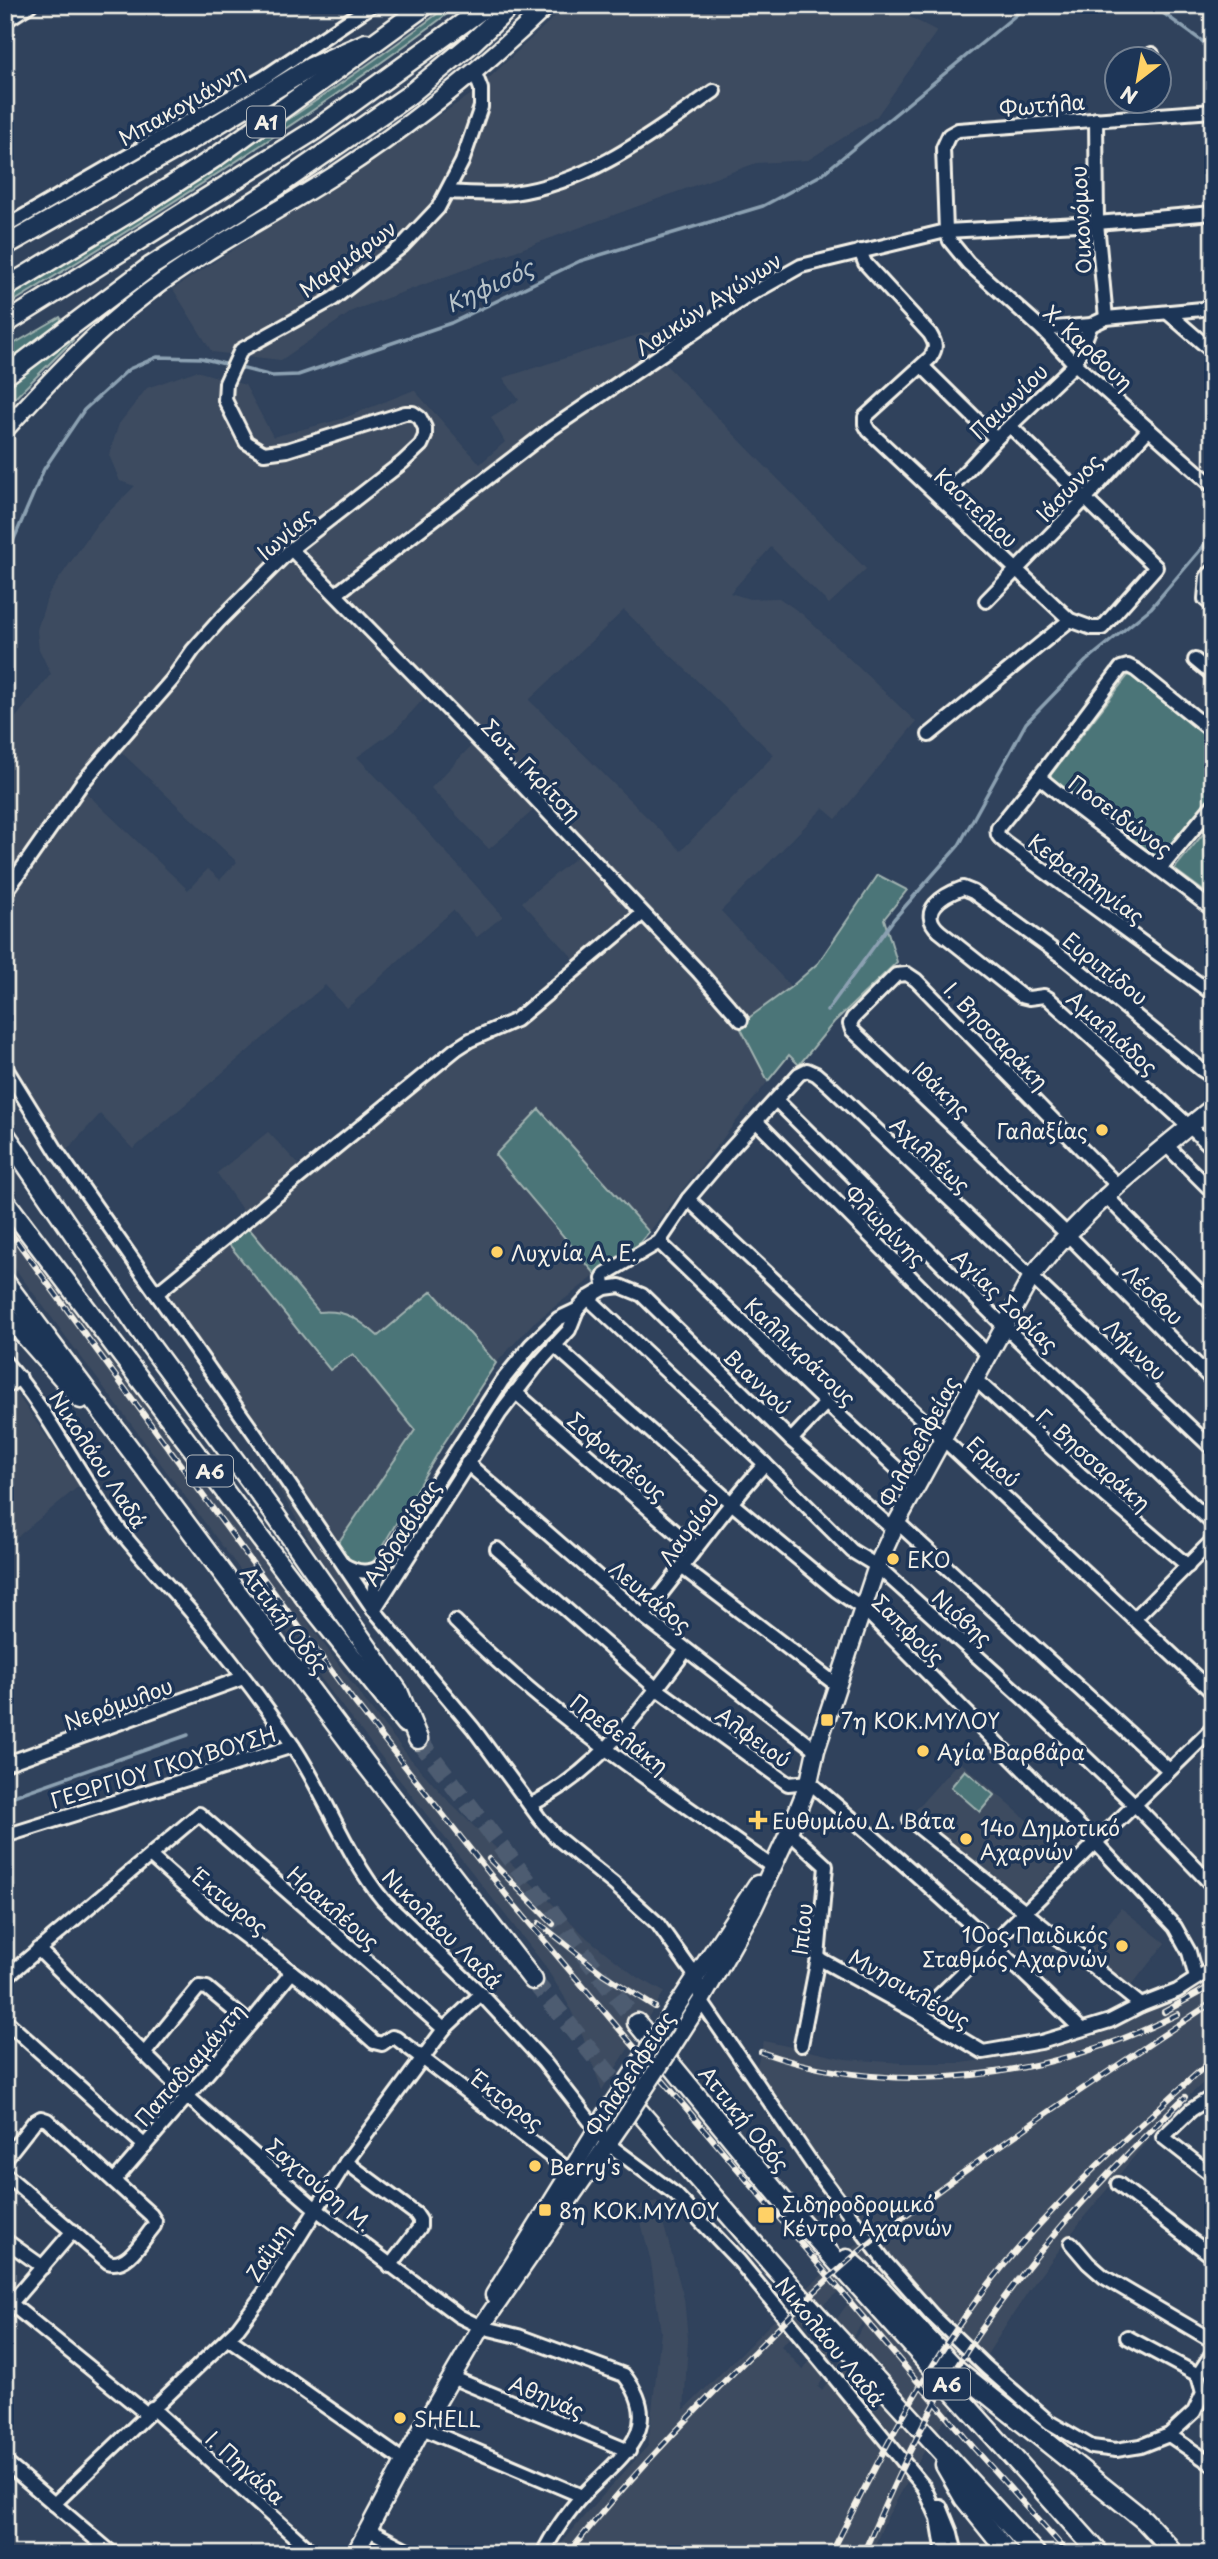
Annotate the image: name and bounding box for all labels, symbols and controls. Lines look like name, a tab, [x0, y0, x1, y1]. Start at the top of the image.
north arrow	[1102, 46, 1172, 116]
street label: Μπακογιάννη	[112, 55, 250, 153]
text: N	[1115, 80, 1142, 111]
street label: Φωτήλα	[998, 84, 1087, 124]
road number: Α1	[247, 106, 285, 138]
street label: Οικονόμου	[1061, 165, 1099, 275]
street label: Μαρμάρων	[291, 212, 403, 304]
street label: Λαικών Αγώνων	[628, 243, 788, 363]
water label: Κηφισός	[439, 248, 541, 321]
street label: Χ. Καρβουη	[1037, 297, 1141, 397]
street label: Παιωνίου	[961, 355, 1055, 447]
street label: Ιάσωνος	[1028, 446, 1108, 528]
street label: Καστελίου	[928, 460, 1026, 554]
street label: Ιωνίας	[249, 499, 321, 567]
street label: Σωτ. Γκρίτση	[475, 711, 589, 827]
street label: Ποσειδώνος	[1062, 766, 1180, 864]
street label: Κεφαλληνίας	[1022, 825, 1152, 931]
street label: Ευριπίδου	[1057, 924, 1155, 1012]
street label: Ι. Βησσαράκη	[937, 974, 1057, 1096]
street label: Αμαλιάδος	[1060, 982, 1166, 1082]
street label: Ιθάκης	[906, 1054, 978, 1124]
street label: Αχιλλέως	[884, 1108, 978, 1200]
place label: Γαλαξίας	[997, 1114, 1088, 1146]
marker: Γαλαξίας	[1094, 1122, 1110, 1138]
street label: Φλωρίνης	[838, 1177, 934, 1273]
place label: Λυχνία A. E.	[511, 1236, 637, 1268]
street label: Αγίας Σοφίας	[945, 1241, 1067, 1359]
marker: Λυχνία A. E.	[489, 1244, 505, 1260]
street label: Λέσβου	[1116, 1256, 1192, 1332]
street label: Καλλικράτους	[738, 1289, 864, 1413]
street label: Λήμνου	[1097, 1311, 1175, 1387]
street label: Βιαννού	[717, 1341, 799, 1421]
street label: Φιλαδελφείας	[870, 1370, 966, 1512]
street label: Νικολάου Λαδά	[42, 1384, 156, 1535]
street label: Γ. Βησσαράκη	[1030, 1400, 1158, 1518]
street label: Σοφοκλέους	[561, 1404, 675, 1508]
street label: Ερμού	[960, 1428, 1028, 1494]
road number: Α6	[187, 1456, 233, 1486]
street label: Ανδραβίδας	[355, 1472, 447, 1592]
street label: Λαυρίου	[650, 1484, 726, 1572]
place label: EKO	[907, 1543, 951, 1575]
marker: EKO	[885, 1551, 901, 1567]
street label: Λευκάδος	[603, 1552, 699, 1640]
street label: Αττική Οδός	[234, 1558, 336, 1680]
street label: Νιόβης	[926, 1581, 1001, 1653]
street label: Σαπφούς	[865, 1586, 953, 1672]
street label: Νερόμυλου	[59, 1669, 177, 1737]
street label: Πρεβελάκη	[564, 1685, 676, 1781]
street label: Αλφειού	[710, 1698, 798, 1774]
place label: 7η ΚΟΚ.ΜΥΛΟΥ	[841, 1704, 1000, 1736]
marker: 7η ΚΟΚ.ΜΥΛΟΥ	[819, 1712, 835, 1728]
street label: ΓΕΩΡΓΙΟΥ ΓΚΟΥΒΟΥΣΗ	[46, 1716, 280, 1816]
place label: Αγία Βαρβάρα	[937, 1735, 1085, 1767]
marker: Αγία Βαρβάρα	[915, 1743, 931, 1759]
place label: Ευθυμίου Δ. Βάτα	[772, 1804, 956, 1836]
place label: 14ο Δημοτικό Αχαρνών	[980, 1811, 1120, 1867]
marker: Ευθυμίου Δ. Βάτα	[750, 1812, 766, 1828]
marker: 14ο Δημοτικό Αχαρνών	[958, 1831, 974, 1847]
street label: Ηρακλέους	[281, 1858, 387, 1956]
street label: Έκτωρος	[184, 1859, 276, 1942]
street label: Νικολάου Λαδά	[376, 1861, 511, 1996]
street label: Ιπίου	[782, 1901, 820, 1957]
place label: 10ος Παιδικός Σταθμός Αχαρνών	[922, 1918, 1108, 1974]
marker: 10ος Παιδικός Σταθμός Αχαρνών	[1114, 1938, 1130, 1954]
street label: Μνησικλέους	[843, 1940, 977, 2036]
street label: Παπαδιαμάντη	[126, 1995, 252, 2133]
street label: Φιλαδελφείας	[576, 2004, 682, 2142]
street label: Αττική Οδός	[692, 2058, 798, 2178]
street label: Έκτορος	[463, 2060, 551, 2138]
street label: Σαχτούρη Μ.	[260, 2130, 380, 2238]
place label: Berry's	[549, 2150, 621, 2182]
marker: Berry's	[527, 2158, 543, 2174]
place label: Σιδηροδρομικό Κέντρο Αχαρνών	[782, 2187, 953, 2243]
place label: 8η ΚΟΚ.ΜΥΛΟΥ	[559, 2194, 720, 2226]
marker: 8η ΚΟΚ.ΜΥΛΟΥ	[537, 2202, 553, 2218]
marker: Σιδηροδρομικό Κέντρο Αχαρνών	[756, 2205, 776, 2225]
street label: Ζαΐμη	[237, 2217, 297, 2287]
street label: Νικολάου Λαδά	[769, 2269, 894, 2413]
street label: Αθηνάς	[505, 2366, 589, 2426]
road number: Α6	[924, 2368, 970, 2400]
place label: SHELL	[414, 2402, 481, 2434]
marker: SHELL	[392, 2410, 408, 2426]
street label: Ι. Πηγάδα	[199, 2422, 293, 2512]

